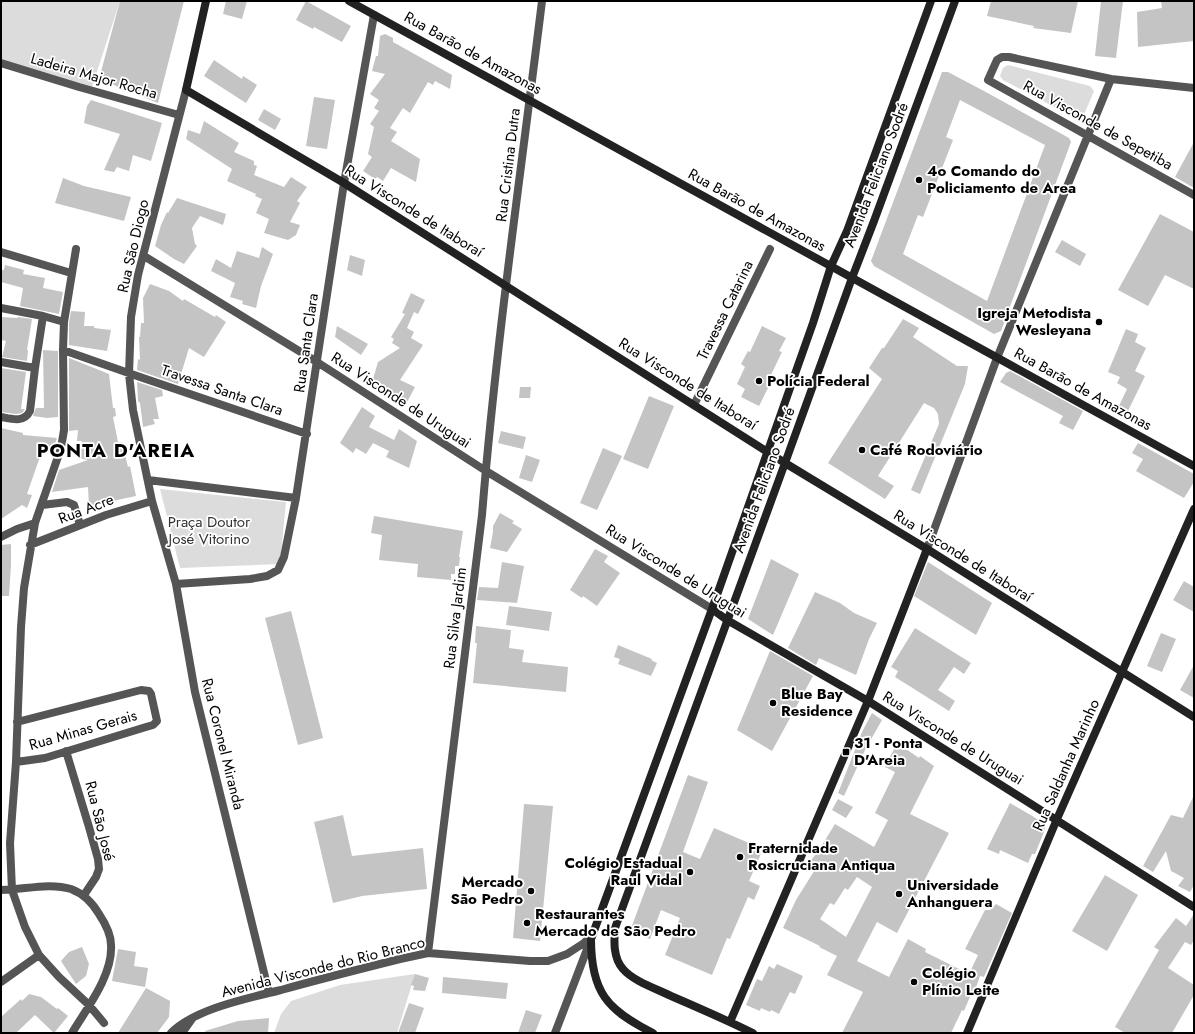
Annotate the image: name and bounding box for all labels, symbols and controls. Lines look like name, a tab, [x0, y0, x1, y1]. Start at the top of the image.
street label: Rua Barão de Amazonas	[400, 6, 546, 100]
street label: Ladeira Major Rocha	[28, 47, 160, 105]
street label: Rua Visconde de Sepetiba	[1019, 75, 1177, 175]
street label: Avenida Feliciano Sodré	[838, 99, 914, 251]
street label: Rua Cristina Dutra	[490, 107, 526, 223]
street label: Rua Visconde de Itaboraí	[340, 159, 489, 263]
place label: 4o Comando do Policiamento de Area	[927, 160, 1076, 199]
street label: Rua Barão de Amazonas	[684, 163, 830, 257]
marker: 4o Comando do Policiamento de Area	[914, 175, 924, 185]
street label: Rua São Diogo	[112, 197, 154, 295]
street label: Travessa Catarina	[691, 256, 759, 364]
street label: Rua Santa Clara	[288, 292, 324, 394]
place label: Igreja Metodista Wesleyana	[977, 302, 1091, 341]
marker: Igreja Metodista Wesleyana	[1094, 317, 1104, 327]
street label: Rua Visconde de Itaboraí	[614, 332, 763, 436]
street label: Rua Barão de Amazonas	[1010, 342, 1156, 436]
street label: Rua Visconde de Uruguai	[327, 347, 475, 453]
street label: Travessa Santa Clara	[158, 359, 286, 421]
place label: Polícia Federal	[767, 370, 870, 392]
marker: Polícia Federal	[754, 376, 764, 386]
street label: Avenida Feliciano Sodré	[727, 404, 801, 556]
district label: PONTA D'AREIA	[37, 437, 195, 464]
place label: Café Rodoviário	[870, 439, 983, 461]
marker: Café Rodoviário	[857, 445, 867, 455]
street label: Rua Acre	[55, 488, 117, 530]
street label: Rua Visconde de Itaboraí	[889, 504, 1038, 608]
park label: Praça Doutor José Vitorino	[167, 511, 251, 550]
street label: Rua Visconde de Uruguai	[601, 519, 751, 623]
street label: Rua Silva Jardim	[438, 566, 472, 670]
street label: Rua Coronel Miranda	[196, 676, 250, 812]
place label: Blue Bay Residence	[781, 683, 853, 722]
street label: Rua Visconde de Uruguai	[878, 686, 1028, 790]
street label: Rua Saldanha Marinho	[1027, 695, 1105, 835]
marker: Blue Bay Residence	[768, 698, 778, 708]
street label: Rua Minas Gerais	[26, 704, 140, 756]
place label: 31 - Ponta D'Areia	[854, 732, 923, 771]
marker: 31 - Ponta D'Areia	[841, 747, 851, 757]
street label: Rua São José	[79, 779, 121, 864]
place label: Fraternidade Rosicruciana Antiqua	[748, 837, 895, 876]
place label: Colégio Estadual Raul Vidal	[565, 852, 682, 891]
marker: Fraternidade Rosicruciana Antiqua	[735, 852, 745, 862]
marker: Colégio Estadual Raul Vidal	[685, 867, 695, 877]
place label: Mercado São Pedro	[451, 871, 523, 910]
place label: Universidade Anhanguera	[906, 874, 999, 913]
marker: Mercado São Pedro	[526, 886, 536, 896]
marker: Universidade Anhanguera	[894, 889, 904, 899]
place label: Restaurantes Mercado de São Pedro	[535, 903, 696, 942]
marker: Restaurantes Mercado de São Pedro	[522, 918, 532, 928]
street label: Avenida Visconde do Rio Branco	[219, 931, 427, 1003]
place label: Colégio Plínio Leite	[922, 962, 1000, 1001]
marker: Colégio Plínio Leite	[909, 977, 919, 987]

